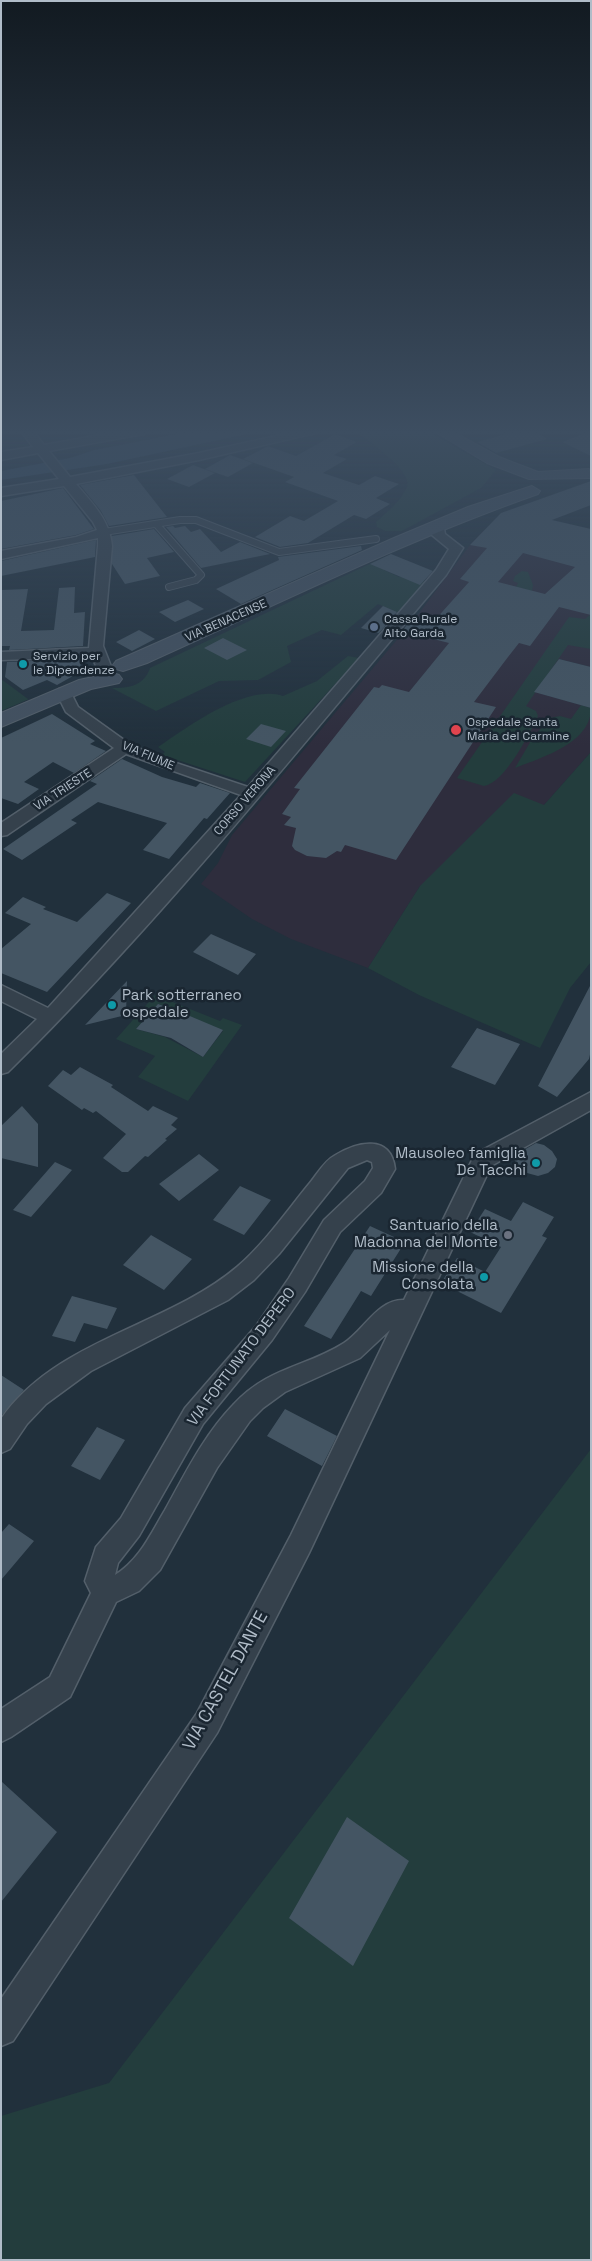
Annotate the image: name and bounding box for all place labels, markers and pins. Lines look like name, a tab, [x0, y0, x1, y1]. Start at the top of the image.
place label: Cassa Rurale Alto Garda	[384, 613, 457, 641]
marker: Cassa Rurale Alto Garda	[368, 621, 380, 633]
place label: Servizio per le Dipendenze	[33, 650, 115, 678]
marker: Servizio per le Dipendenze	[17, 658, 29, 670]
place label: Ospedale Santa Maria del Carmine	[467, 716, 569, 744]
marker: Ospedale Santa Maria del Carmine	[449, 723, 463, 737]
place label: Park sotterraneo ospedale	[122, 987, 242, 1022]
marker: Park sotterraneo ospedale	[106, 999, 118, 1011]
place label: Mausoleo famiglia De Tacchi	[395, 1145, 526, 1180]
marker: Mausoleo famiglia De Tacchi	[530, 1157, 542, 1169]
place label: Santuario della Madonna del Monte	[354, 1217, 498, 1252]
marker: Santuario della Madonna del Monte	[502, 1229, 514, 1241]
place label: Missione della Consolata	[372, 1259, 474, 1294]
marker: Missione della Consolata	[478, 1271, 490, 1283]

